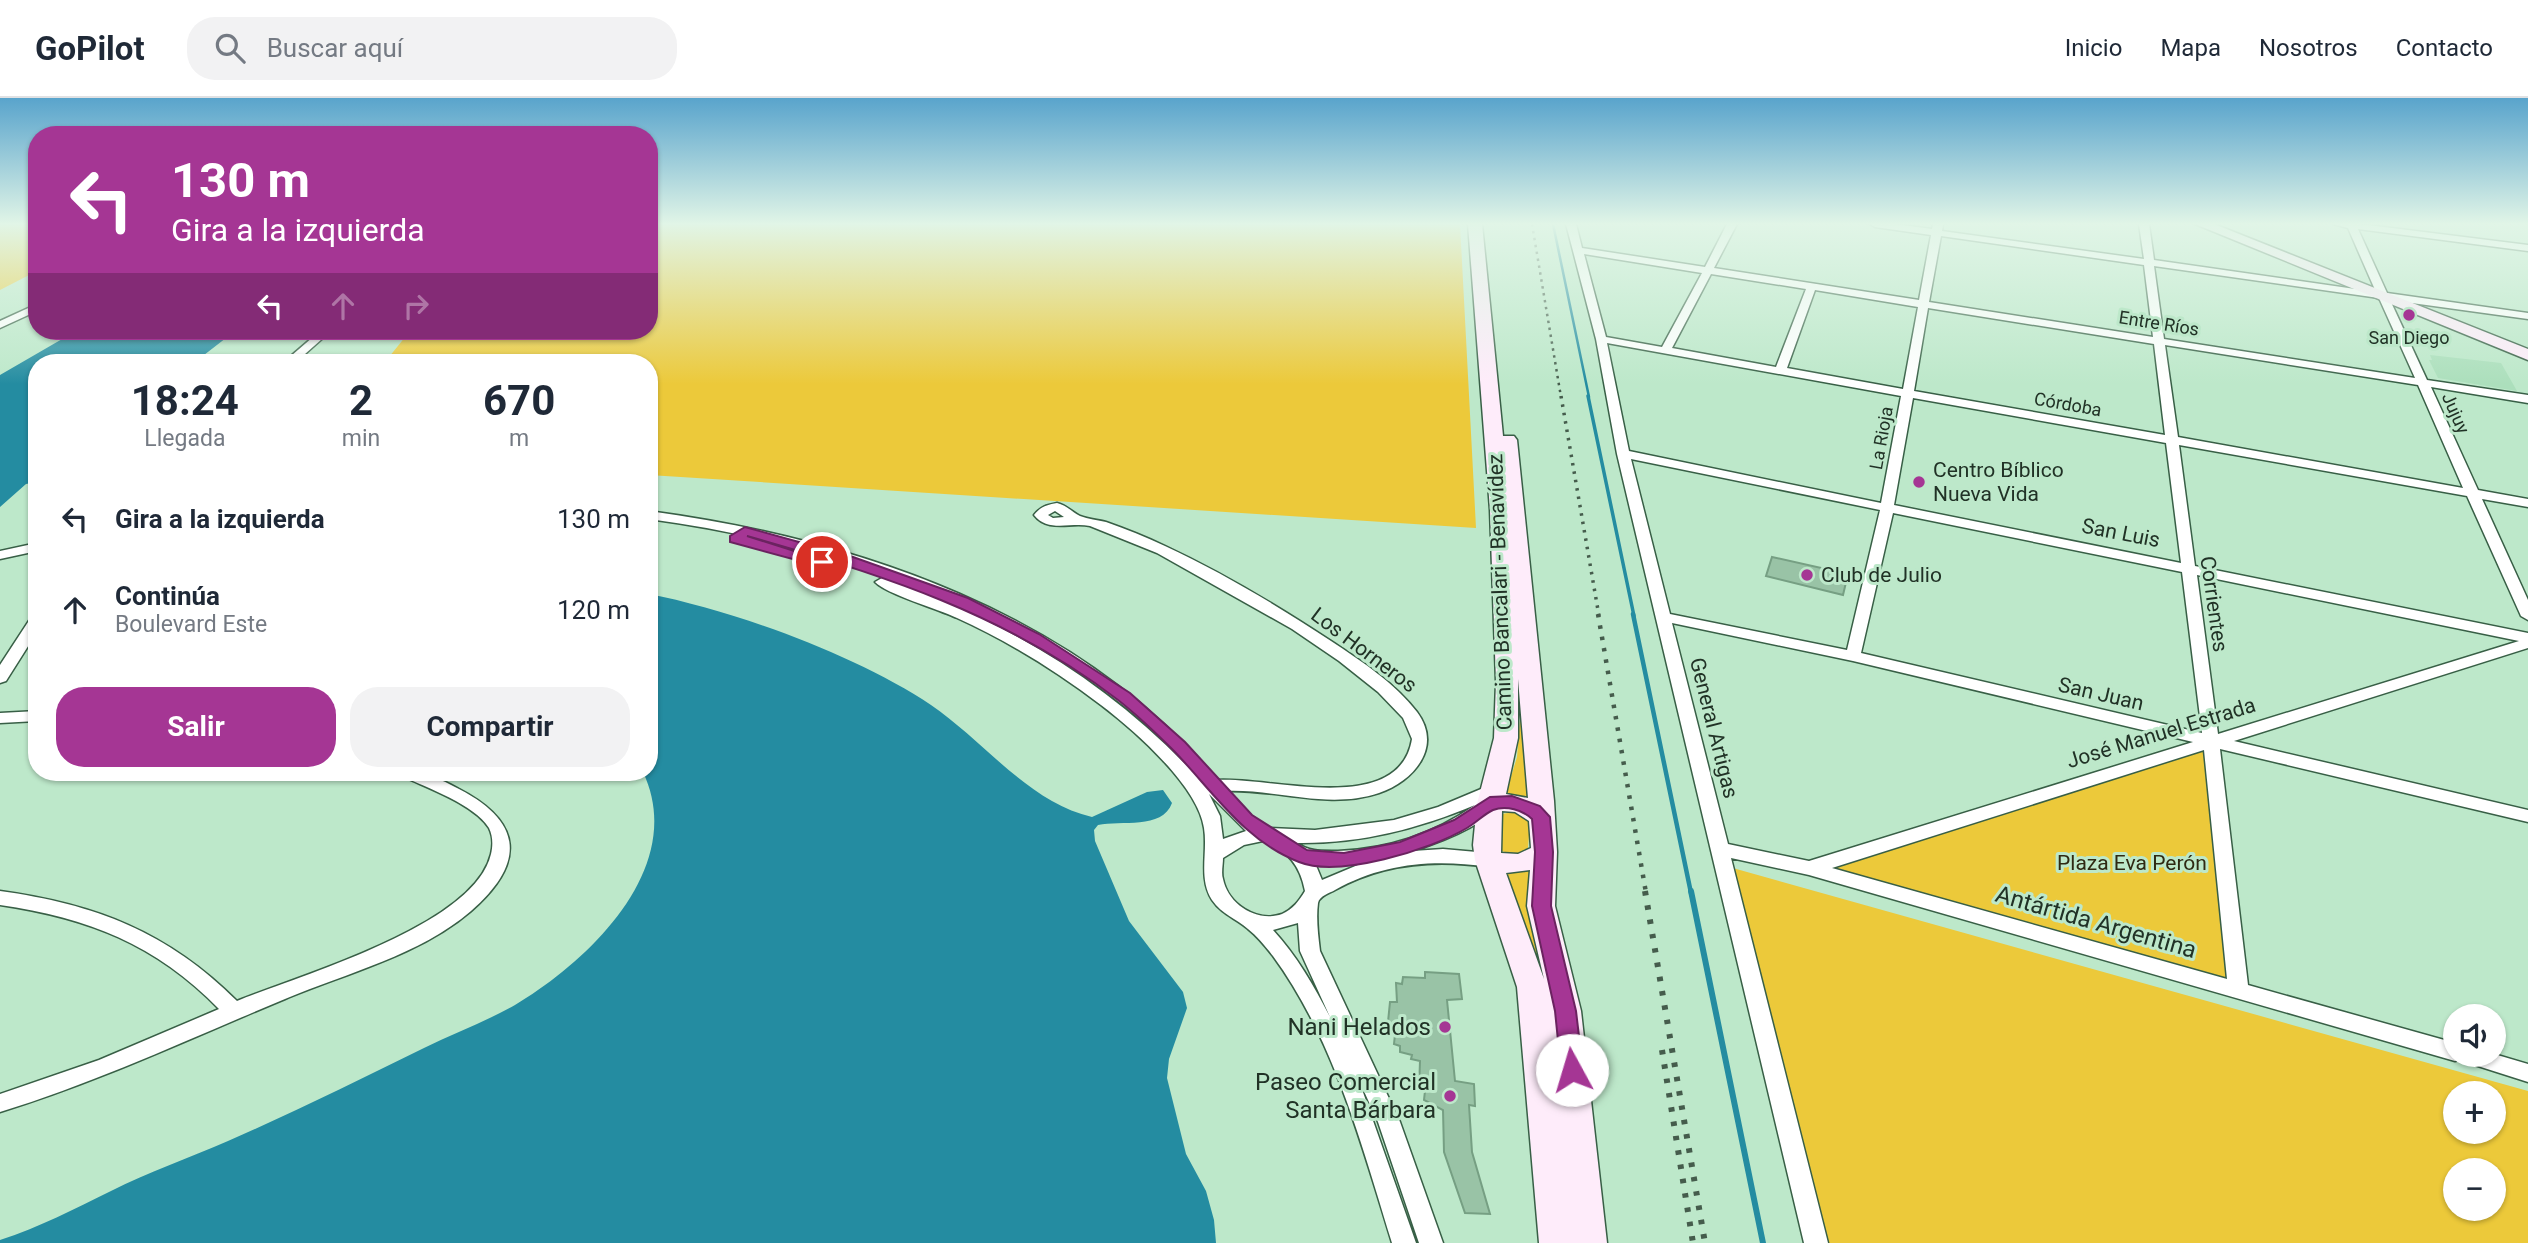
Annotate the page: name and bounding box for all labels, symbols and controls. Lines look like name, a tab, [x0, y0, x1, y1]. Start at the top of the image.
search box	[187, 17, 677, 80]
text: GoPilot	[35, 29, 145, 68]
icon: search	[211, 29, 249, 67]
text: Buscar aquí	[267, 33, 403, 63]
text: Inicio	[2065, 34, 2122, 62]
text: Mapa	[2160, 34, 2221, 62]
text: Nosotros	[2259, 34, 2358, 62]
text: Contacto	[2396, 34, 2493, 62]
text: 130 m	[171, 152, 310, 209]
icon: left	[56, 154, 147, 245]
text: Gira a la izquierda	[171, 211, 425, 249]
icon: left	[251, 287, 289, 325]
icon: ahead	[324, 287, 362, 325]
icon: right	[397, 287, 435, 325]
street label: Entre Ríos	[2117, 306, 2201, 340]
marker: San Diego	[2401, 307, 2417, 323]
place label: San Diego	[2369, 327, 2450, 348]
text: 18:24	[131, 376, 239, 425]
text: 2	[349, 376, 373, 425]
text: 670	[483, 376, 555, 425]
street label: Córdoba	[2033, 388, 2103, 420]
street label: Jujuy	[2438, 389, 2474, 437]
street label: La Rioja	[1865, 405, 1897, 471]
text: Llegada	[144, 425, 225, 452]
text: min	[342, 425, 380, 452]
text: m	[509, 425, 529, 452]
street label: Camino Bancalari - Benavídez	[1483, 453, 1517, 731]
place label: Centro Bíblico Nueva Vida	[1933, 458, 2064, 506]
marker: Centro Bíblico Nueva Vida	[1911, 474, 1927, 490]
icon: left	[56, 500, 94, 538]
text: Gira a la izquierda	[115, 504, 325, 534]
text: 130 m	[557, 504, 630, 534]
street label: San Luis	[2080, 514, 2162, 552]
pin	[792, 532, 852, 592]
icon: arrive	[803, 543, 841, 581]
street label: Corrientes	[2195, 555, 2233, 653]
place label: Club de Julio	[1821, 563, 1942, 587]
marker: Club de Julio	[1799, 567, 1815, 583]
text: Continúa	[115, 581, 220, 611]
icon: ahead	[56, 591, 94, 629]
text: 120 m	[557, 595, 630, 625]
street label: Los Horneros	[1307, 603, 1421, 697]
text: Boulevard Este	[115, 611, 267, 638]
street label: General Artigas	[1685, 655, 1743, 801]
street label: San Juan	[2056, 673, 2146, 715]
button: Salir	[56, 687, 336, 767]
button: Compartir	[350, 687, 630, 767]
street label: José Manuel Estrada	[2064, 693, 2258, 773]
park label: Plaza Eva Perón	[2057, 851, 2207, 875]
street label: Antártida Argentina	[1992, 880, 2200, 964]
map controls	[2443, 1004, 2506, 1221]
button: sound	[2443, 1004, 2506, 1067]
place label: Nani Helados	[1287, 1013, 1431, 1041]
marker: Nani Helados	[1437, 1019, 1453, 1035]
position arrow	[1535, 1033, 1609, 1107]
place label: Paseo Comercial Santa Bárbara	[1255, 1068, 1436, 1124]
button: +	[2443, 1081, 2506, 1144]
marker: Paseo Comercial Santa Bárbara	[1442, 1088, 1458, 1104]
button: −	[2443, 1158, 2506, 1221]

